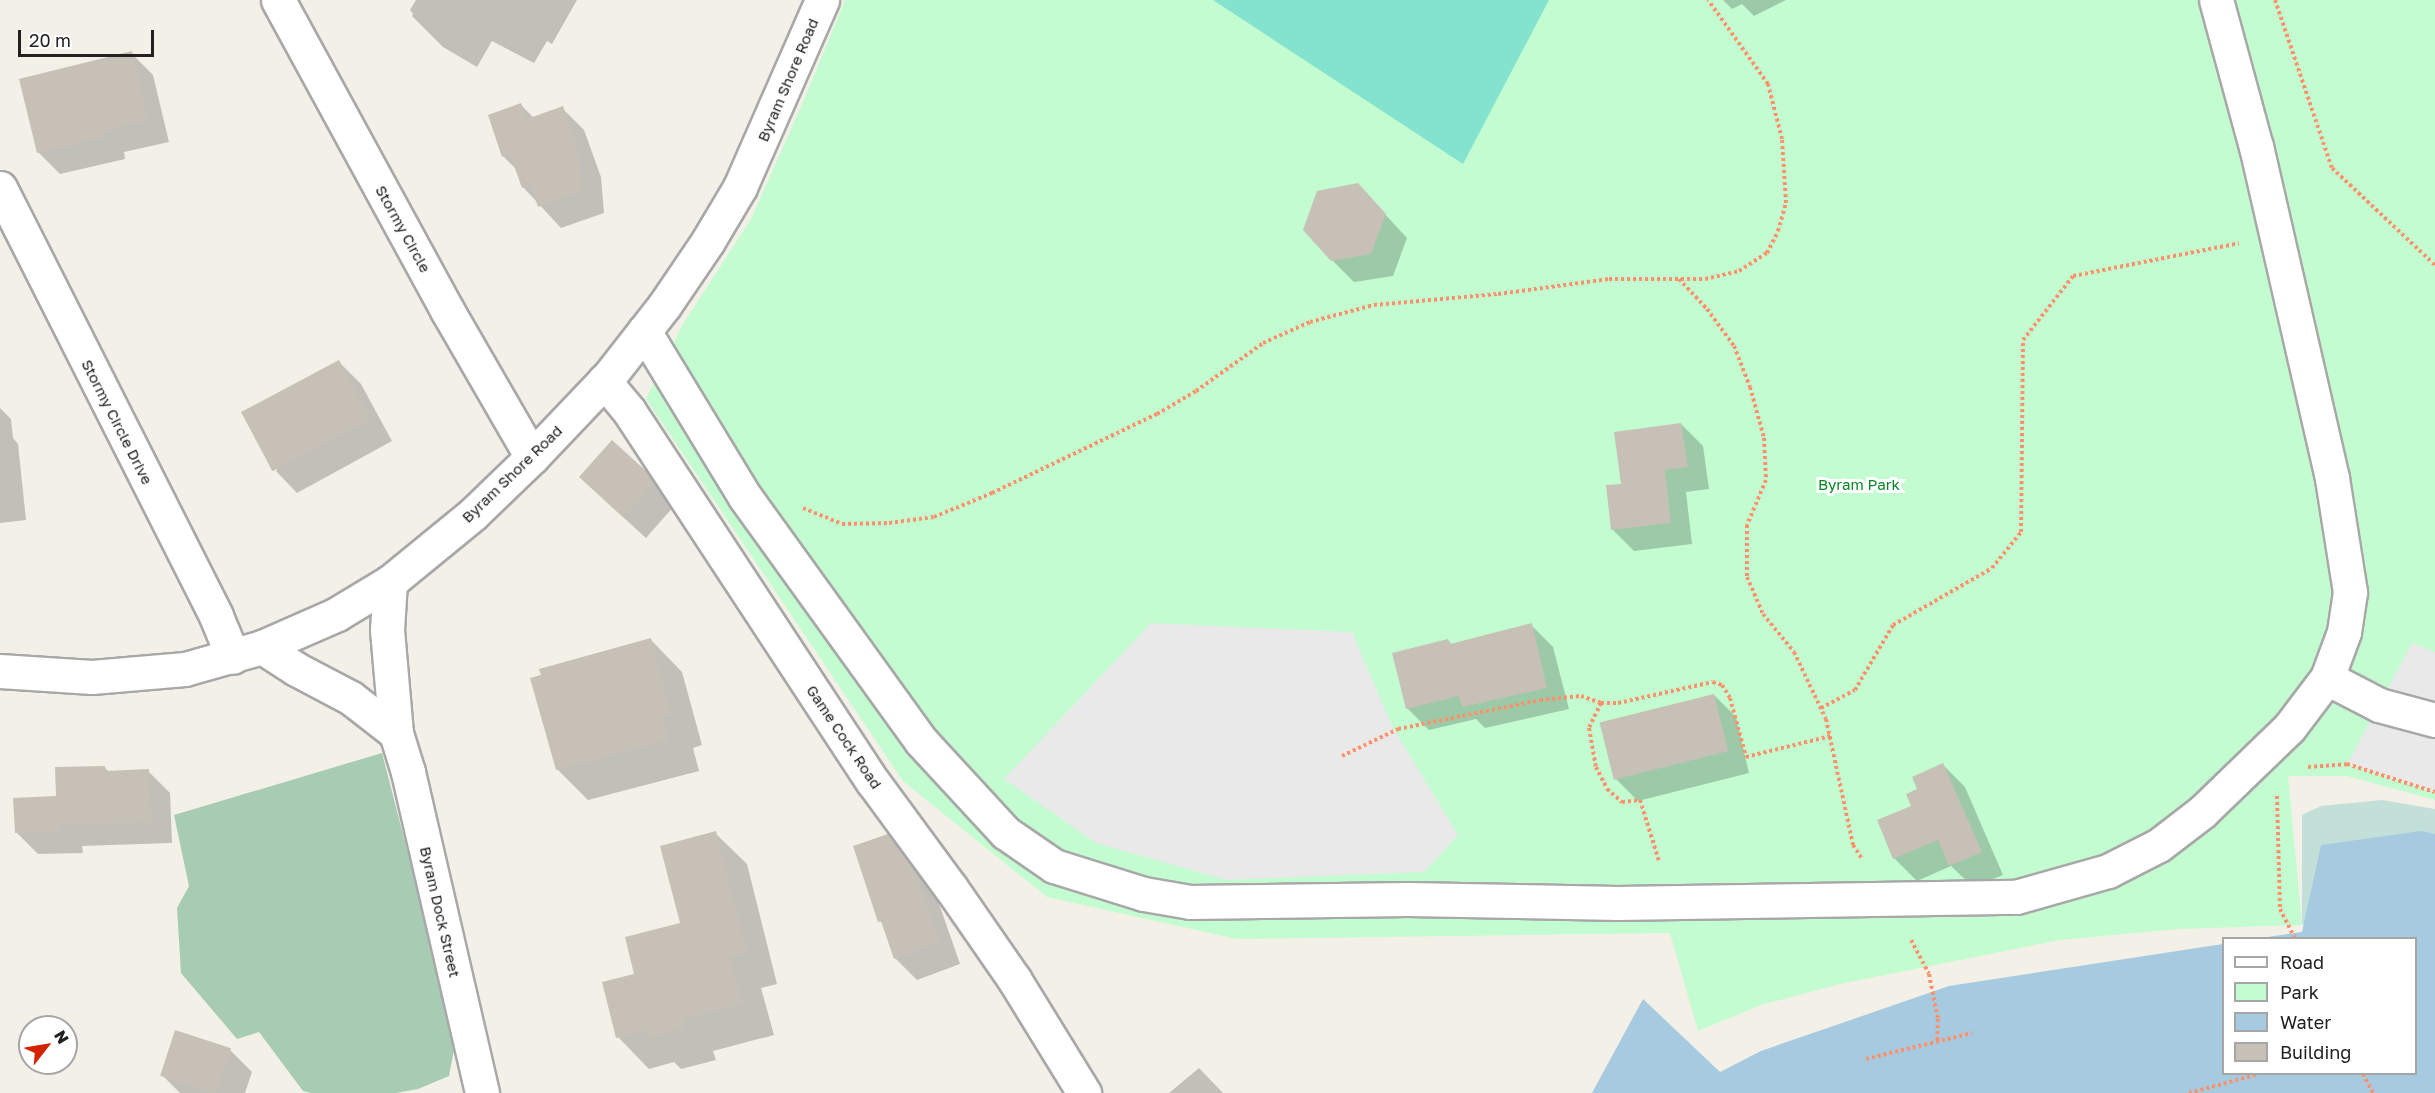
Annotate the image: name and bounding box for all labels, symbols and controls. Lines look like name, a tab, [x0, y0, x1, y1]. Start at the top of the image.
street label: Byram Shore Road	[754, 16, 822, 144]
scale bar	[21, 18, 158, 56]
text: 20 m	[29, 29, 71, 51]
street label: Stormy Circle	[372, 182, 434, 276]
street label: Stormy Circle Drive	[78, 357, 156, 487]
street label: Byram Shore Road	[458, 422, 566, 526]
park label: Byram Park	[1818, 476, 1900, 494]
street label: Game Cock Road	[803, 682, 885, 792]
street label: Byram Dock Street	[416, 845, 464, 979]
legend	[2222, 937, 2417, 1075]
text: Road	[2280, 951, 2324, 973]
text: Park	[2280, 981, 2319, 1003]
text: Water	[2280, 1011, 2331, 1033]
north arrow	[18, 1015, 78, 1075]
text: N	[50, 1026, 73, 1047]
text: Building	[2280, 1041, 2351, 1063]

